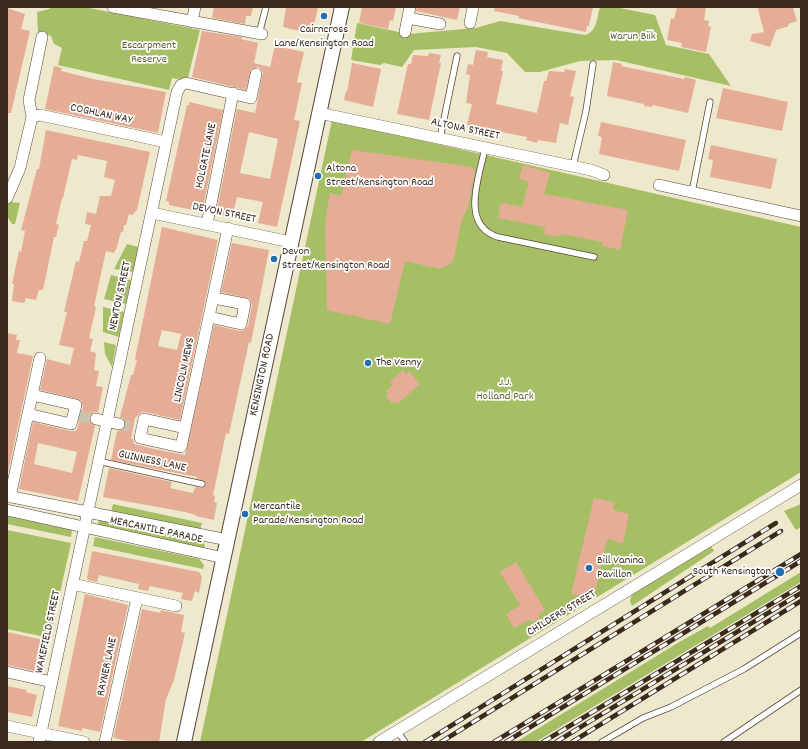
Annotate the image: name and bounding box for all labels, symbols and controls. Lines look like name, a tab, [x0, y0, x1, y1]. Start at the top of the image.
marker: Cairncross Lane/Kensington Road	[319, 11, 329, 21]
place label: Cairncross Lane/Kensington Road	[274, 23, 374, 51]
park label: Warun Biik	[610, 30, 656, 44]
park label: Escarpment Reserve	[122, 39, 176, 67]
street label: COGHLAN WAY	[69, 101, 133, 129]
street label: ALTONA STREET	[429, 116, 501, 144]
street label: HOLGATE LANE	[193, 122, 221, 190]
place label: Altona Street/Kensington Road	[326, 162, 433, 190]
marker: Altona Street/Kensington Road	[313, 171, 323, 181]
street label: DEVON STREET	[191, 200, 257, 228]
place label: Devon Street/Kensington Road	[282, 245, 389, 273]
marker: Devon Street/Kensington Road	[269, 254, 279, 264]
street label: NEWTON STREET	[107, 260, 135, 332]
street label: KENSINGTON ROAD	[247, 333, 279, 417]
street label: LINCOLN MEWS	[171, 336, 199, 404]
place label: The Venny	[376, 356, 421, 370]
marker: The Venny	[363, 358, 373, 368]
park label: J.J. Holland Park	[476, 376, 534, 404]
street label: GUINNESS LANE	[117, 448, 187, 476]
place label: Mercantile Parade/Kensington Road	[253, 500, 363, 528]
marker: Mercantile Parade/Kensington Road	[240, 509, 250, 519]
street label: MERCANTILE PARADE	[108, 514, 204, 548]
place label: Bill Vanina Pavillon	[597, 554, 644, 582]
marker: Bill Vanina Pavillon	[584, 563, 594, 573]
place label: South Kensington	[693, 565, 771, 579]
marker: South Kensington	[774, 566, 786, 578]
street label: CHILDERS STREET	[525, 588, 599, 640]
street label: WAKEFIELD STREET	[33, 589, 65, 675]
street label: RAYNER LANE	[95, 636, 121, 698]

